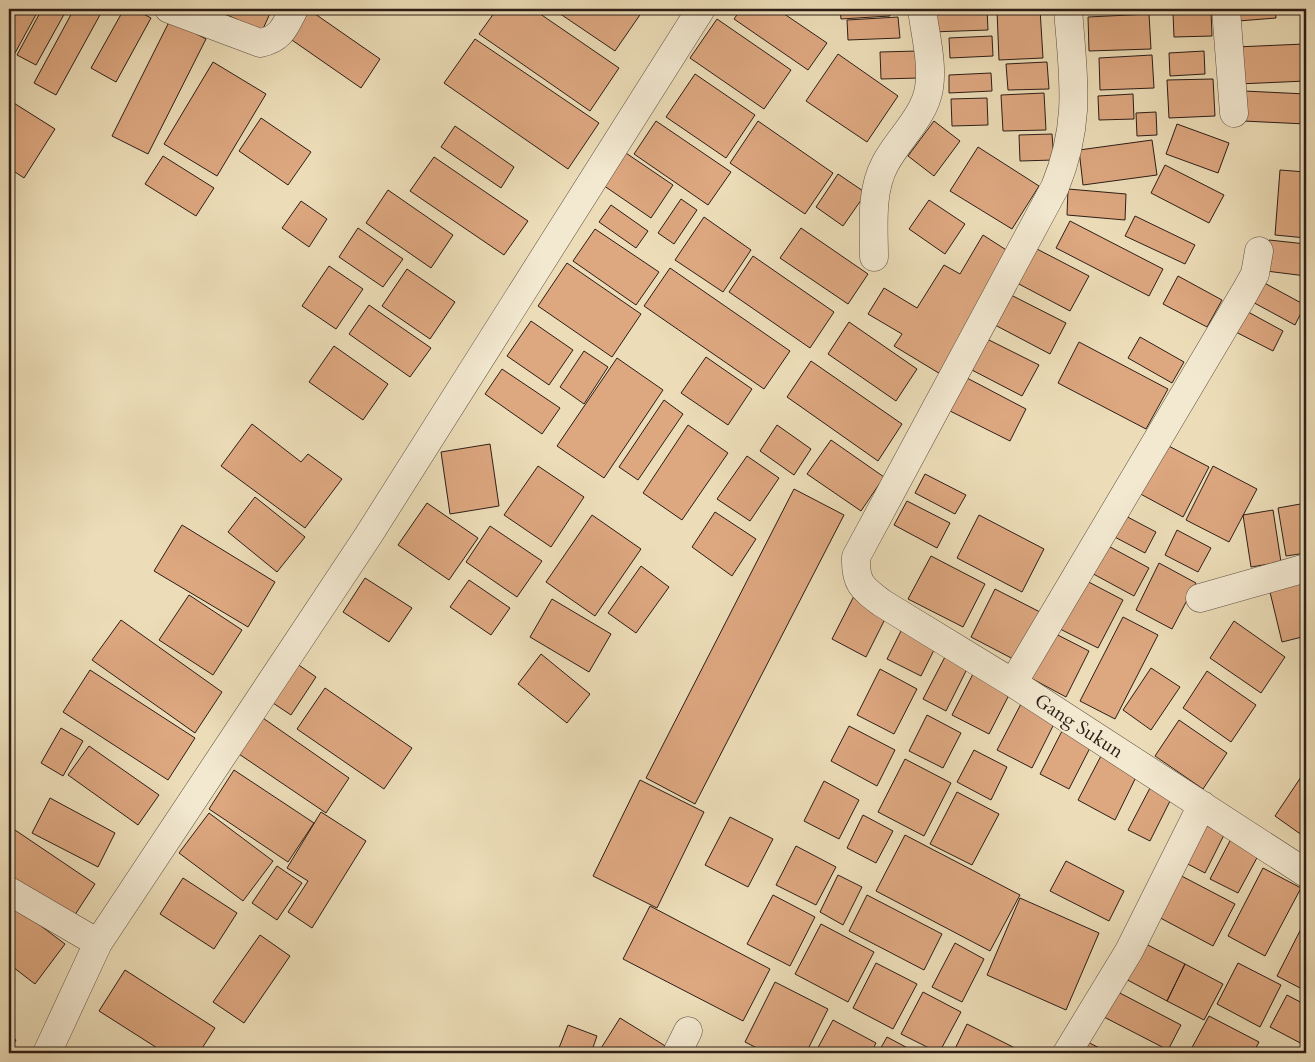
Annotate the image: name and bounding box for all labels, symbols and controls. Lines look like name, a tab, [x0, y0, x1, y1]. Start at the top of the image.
street label: Gang Sukun	[1030, 688, 1129, 765]

